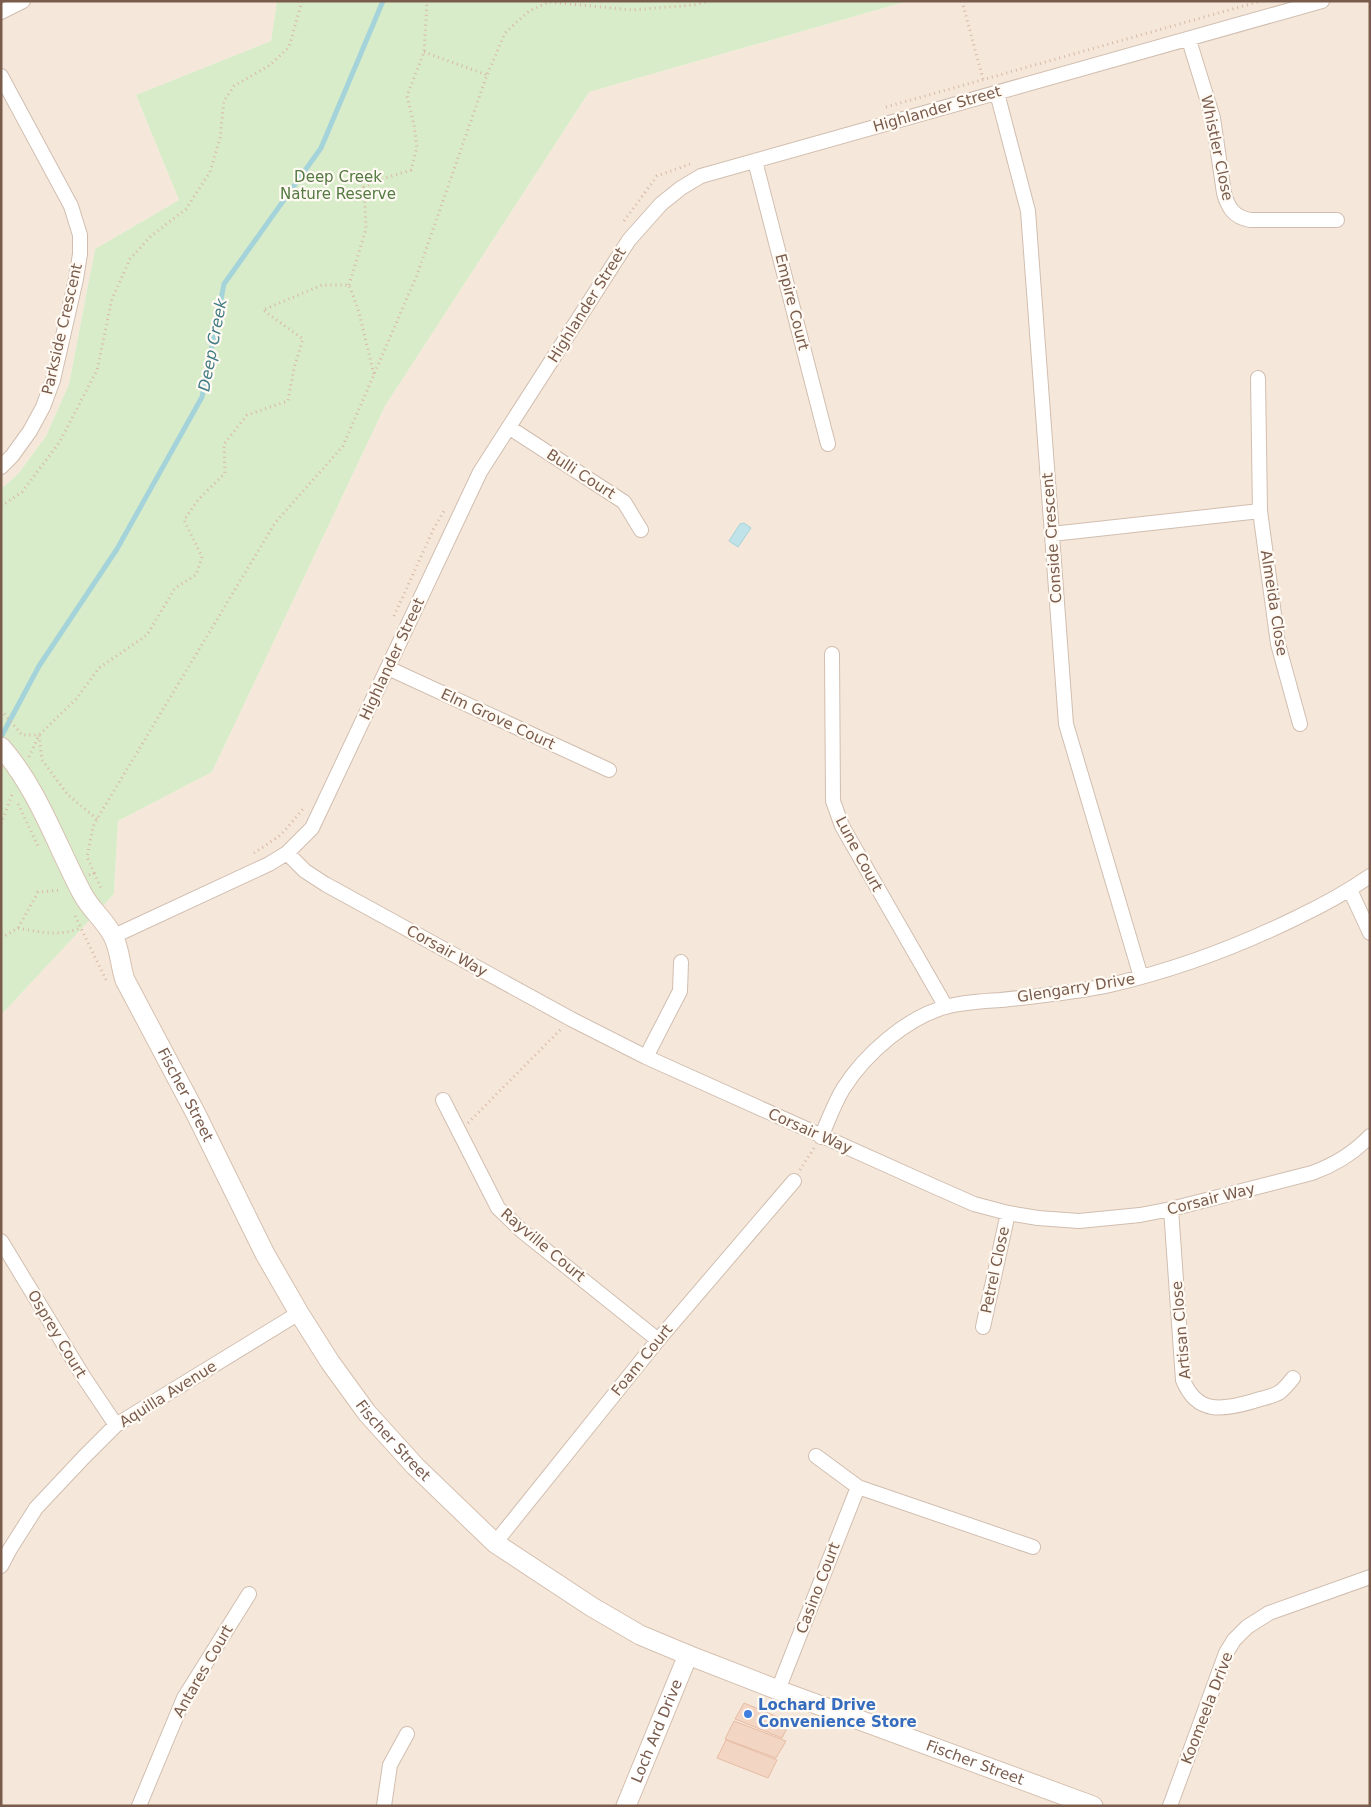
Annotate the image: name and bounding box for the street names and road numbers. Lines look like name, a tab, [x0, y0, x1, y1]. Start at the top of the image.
street label: Highlander Street	[871, 82, 1003, 136]
street label: Whistler Close	[1197, 94, 1237, 202]
street label: Highlander Street	[544, 244, 630, 366]
street label: Empire Court	[771, 252, 813, 352]
street label: Parkside Crescent	[38, 262, 86, 396]
street label: Bulli Court	[543, 445, 619, 503]
street label: Conside Crescent	[1038, 472, 1066, 604]
street label: Almeida Close	[1257, 549, 1291, 657]
street label: Highlander Street	[356, 595, 428, 723]
street label: Elm Grove Court	[438, 685, 558, 753]
street label: Lune Court	[832, 813, 886, 895]
street label: Corsair Way	[403, 921, 491, 981]
street label: Glengarry Drive	[1016, 970, 1136, 1006]
street label: Fischer Street	[154, 1045, 217, 1145]
street label: Corsair Way	[765, 1105, 855, 1158]
street label: Corsair Way	[1165, 1179, 1257, 1219]
street label: Rayville Court	[497, 1204, 589, 1286]
street label: Petrel Close	[977, 1225, 1013, 1315]
street label: Artisan Close	[1168, 1280, 1194, 1380]
street label: Osprey Court	[24, 1287, 90, 1381]
street label: Foam Court	[608, 1320, 676, 1399]
street label: Aquilla Avenue	[116, 1357, 220, 1431]
street label: Fischer Street	[352, 1397, 434, 1485]
street label: Casino Court	[792, 1540, 844, 1636]
street label: Antares Court	[169, 1621, 237, 1720]
street label: Koomeela Drive	[1177, 1649, 1237, 1767]
street label: Loch Ard Drive	[627, 1677, 686, 1786]
street label: Fischer Street	[924, 1736, 1027, 1789]

